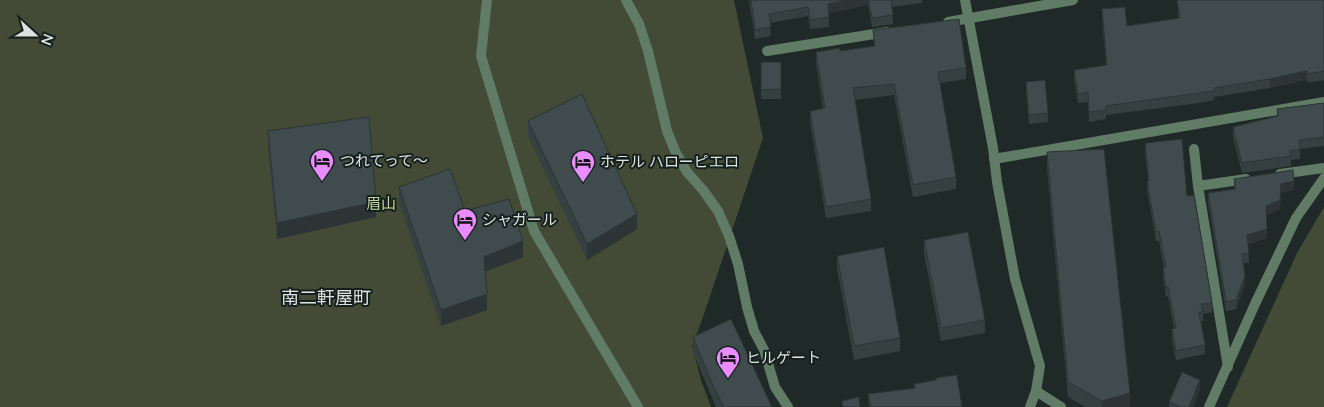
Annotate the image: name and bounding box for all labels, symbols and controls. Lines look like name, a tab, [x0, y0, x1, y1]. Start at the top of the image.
north arrow	[10, 10, 60, 60]
text: N	[38, 32, 57, 48]
hotel icon: つれてって～	[309, 148, 335, 182]
hotel icon: ホテル ハローピエロ	[570, 149, 596, 183]
place label: つれてって～	[340, 151, 428, 169]
place label: ホテル ハローピエロ	[600, 152, 739, 170]
park label: 眉山	[366, 194, 396, 212]
hotel icon: シャガール	[452, 207, 478, 241]
place label: シャガール	[482, 210, 557, 228]
district label: 南二軒屋町	[281, 286, 371, 308]
hotel icon: ヒルゲート	[715, 345, 741, 379]
place label: ヒルゲート	[746, 348, 821, 366]

